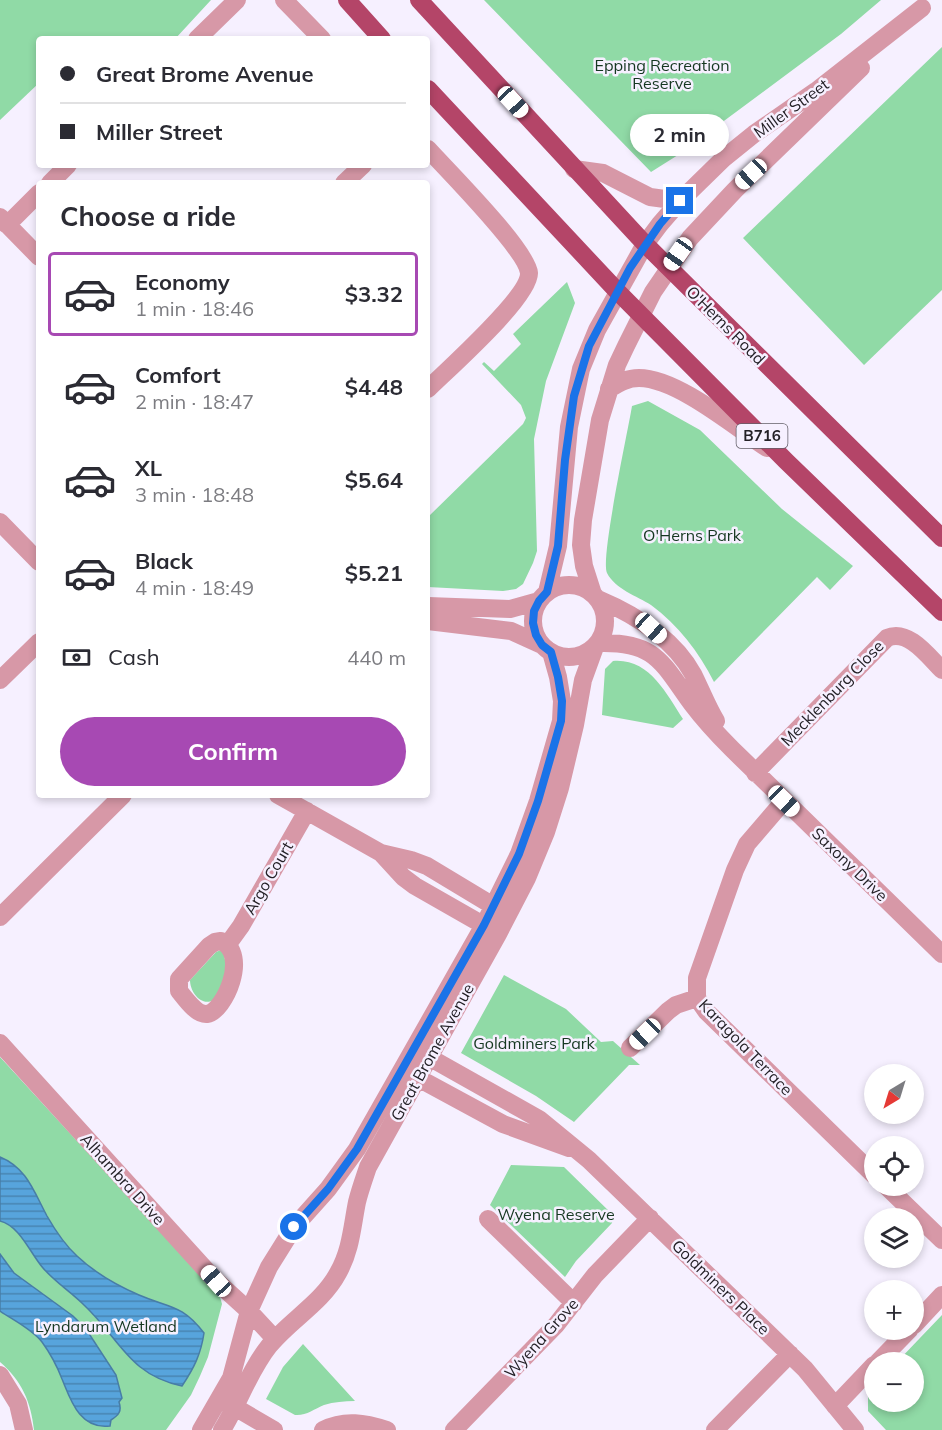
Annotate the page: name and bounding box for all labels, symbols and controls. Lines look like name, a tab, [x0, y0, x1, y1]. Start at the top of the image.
park label: Epping Recreation Reserve	[594, 55, 730, 93]
text: Great Brome Avenue	[96, 60, 313, 88]
street label: Miller Street	[749, 74, 833, 142]
car	[494, 83, 532, 121]
callout: 2 min	[630, 114, 730, 156]
text: Miller Street	[96, 118, 222, 146]
text: 2 min	[653, 122, 706, 147]
car	[732, 155, 770, 193]
route end	[666, 187, 693, 214]
text: Choose a ride	[60, 199, 236, 233]
car	[660, 234, 696, 274]
icon: car	[63, 267, 117, 321]
text: Economy	[135, 268, 230, 296]
text: $3.32	[345, 280, 403, 308]
street label: O'Herns Road	[682, 281, 770, 369]
text: 1 min · 18:46	[135, 296, 254, 321]
icon: car	[63, 360, 117, 414]
text: Comfort	[135, 361, 221, 389]
text: $4.48	[345, 373, 403, 401]
text: 2 min · 18:47	[135, 389, 254, 414]
road number: B716	[736, 424, 788, 448]
icon: car	[63, 453, 117, 507]
text: XL	[135, 454, 162, 482]
text: $5.64	[345, 466, 403, 494]
text: 3 min · 18:48	[135, 482, 254, 507]
park label: O'Herns Park	[643, 525, 742, 545]
icon: car	[63, 546, 117, 600]
text: Black	[135, 547, 193, 575]
text: $5.21	[345, 559, 403, 587]
text: 4 min · 18:49	[135, 575, 254, 600]
car	[632, 609, 670, 647]
street label: Mecklenburg Close	[776, 636, 888, 750]
icon: cash	[60, 641, 93, 674]
text: Cash	[108, 643, 160, 671]
text: 440 m	[347, 645, 406, 670]
button: Confirm	[60, 717, 406, 786]
car	[765, 782, 803, 820]
street label: Saxony Drive	[808, 823, 892, 905]
street label: Argo Court	[239, 838, 297, 918]
street label: Great Brome Avenue	[386, 980, 478, 1124]
street label: Karagola Terrace	[695, 995, 797, 1099]
car	[626, 1015, 664, 1053]
park label: Goldminers Park	[473, 1033, 596, 1053]
north arrow	[864, 1064, 924, 1124]
map controls	[864, 1064, 924, 1412]
street label: Alhambra Drive	[77, 1129, 169, 1229]
button: locate	[864, 1136, 924, 1196]
park label: Wyena Reserve	[497, 1204, 615, 1224]
button: layers	[864, 1208, 924, 1268]
route start	[280, 1213, 307, 1240]
street label: Goldminers Place	[668, 1235, 774, 1339]
car	[197, 1262, 235, 1300]
button: +	[864, 1280, 924, 1340]
street label: Wyena Grove	[500, 1294, 582, 1382]
park label: Lyndarum Wetland	[35, 1316, 177, 1336]
button: −	[864, 1352, 924, 1412]

